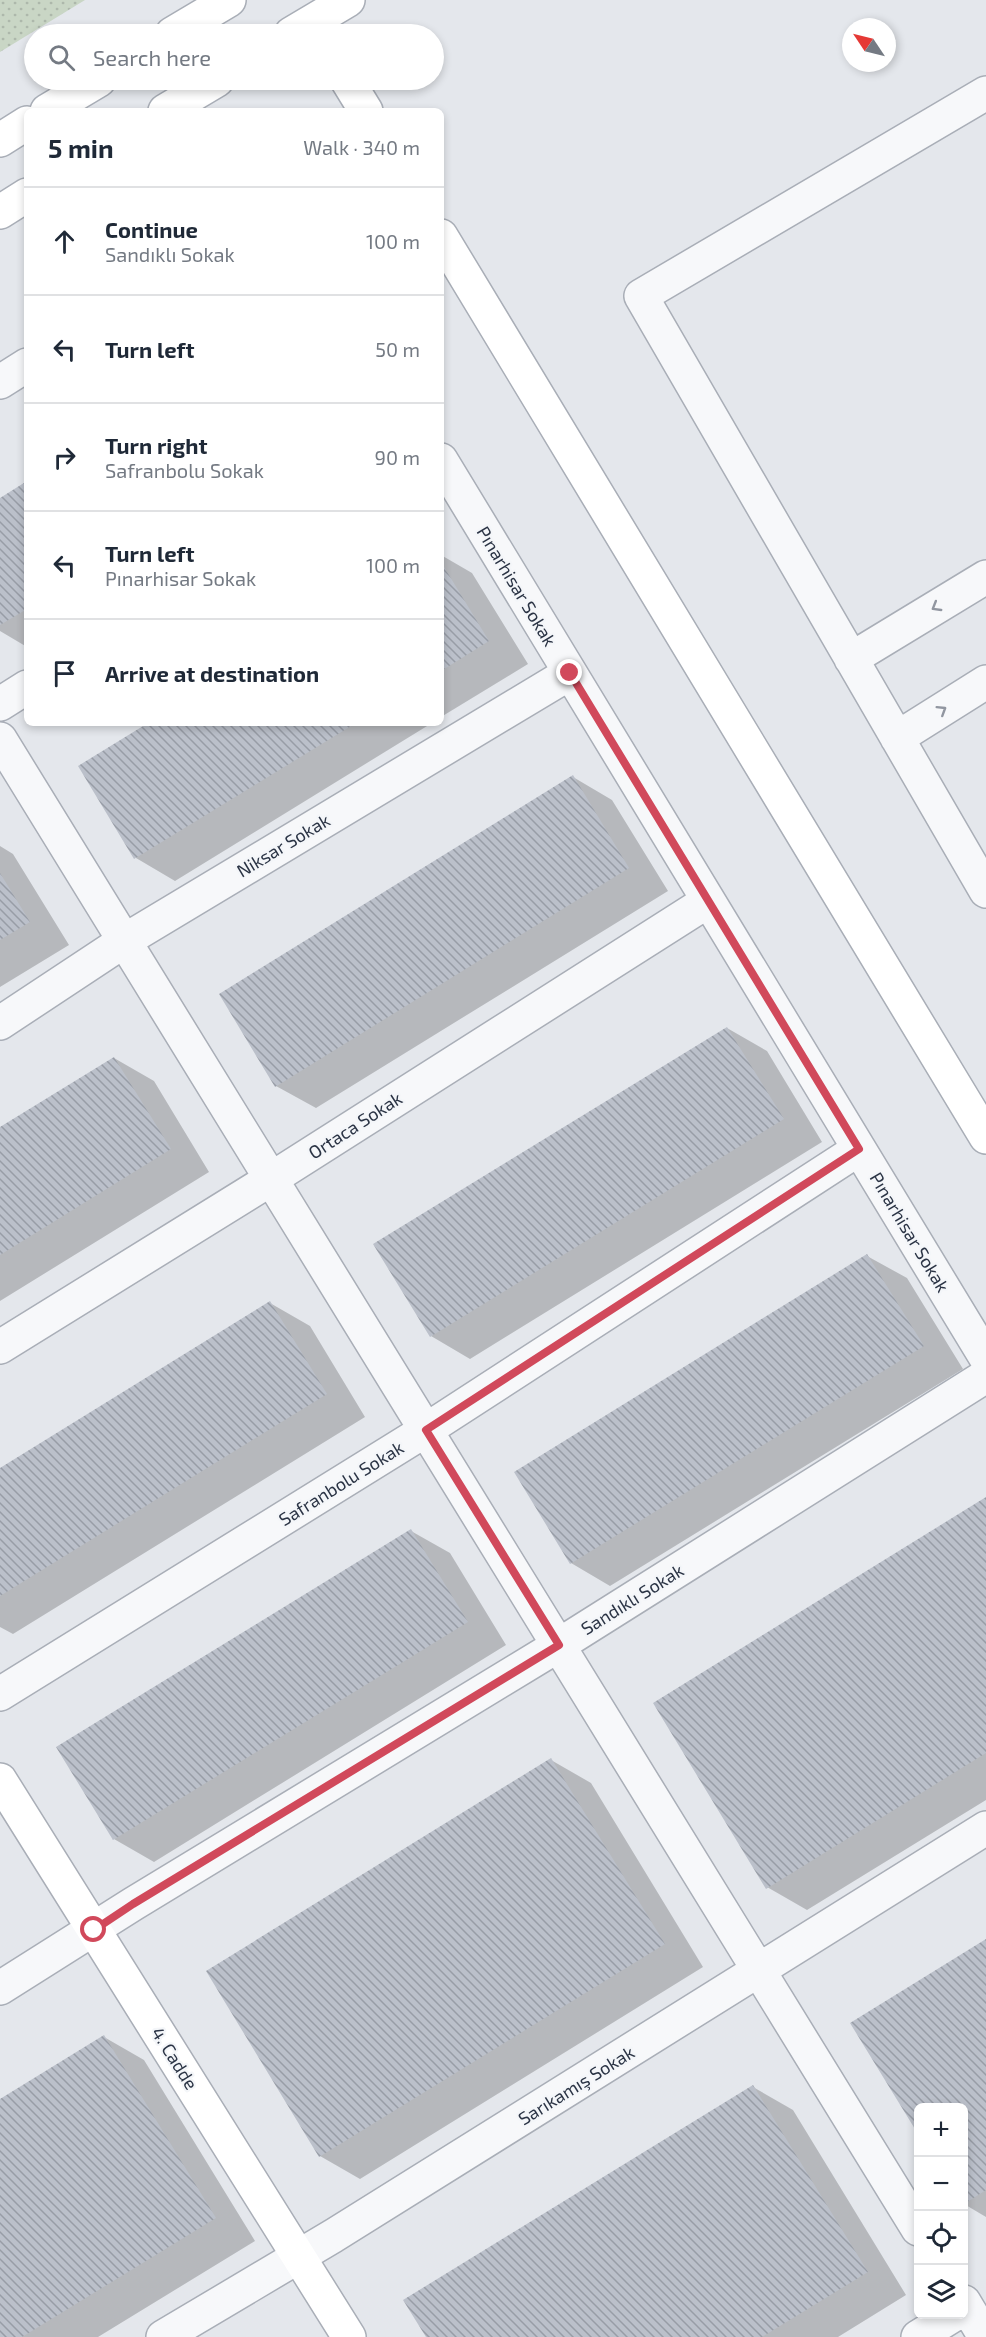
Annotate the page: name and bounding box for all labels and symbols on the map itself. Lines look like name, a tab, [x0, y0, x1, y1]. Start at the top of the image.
north arrow	[842, 18, 896, 72]
street label: Pınarhisar Sokak	[473, 522, 561, 650]
one-way arrow	[932, 600, 942, 612]
route end	[556, 659, 582, 685]
one-way arrow	[935, 706, 946, 717]
street label: Niksar Sokak	[232, 809, 334, 881]
street label: Ortaca Sokak	[304, 1087, 406, 1163]
street label: Pınarhisar Sokak	[866, 1168, 954, 1296]
street label: Safranbolu Sokak	[275, 1436, 407, 1530]
street label: Sandıklı Sokak	[577, 1559, 687, 1639]
route start	[80, 1916, 106, 1942]
street label: 4. Cadde	[147, 2023, 203, 2093]
street label: Sarıkamış Sokak	[514, 2041, 639, 2130]

